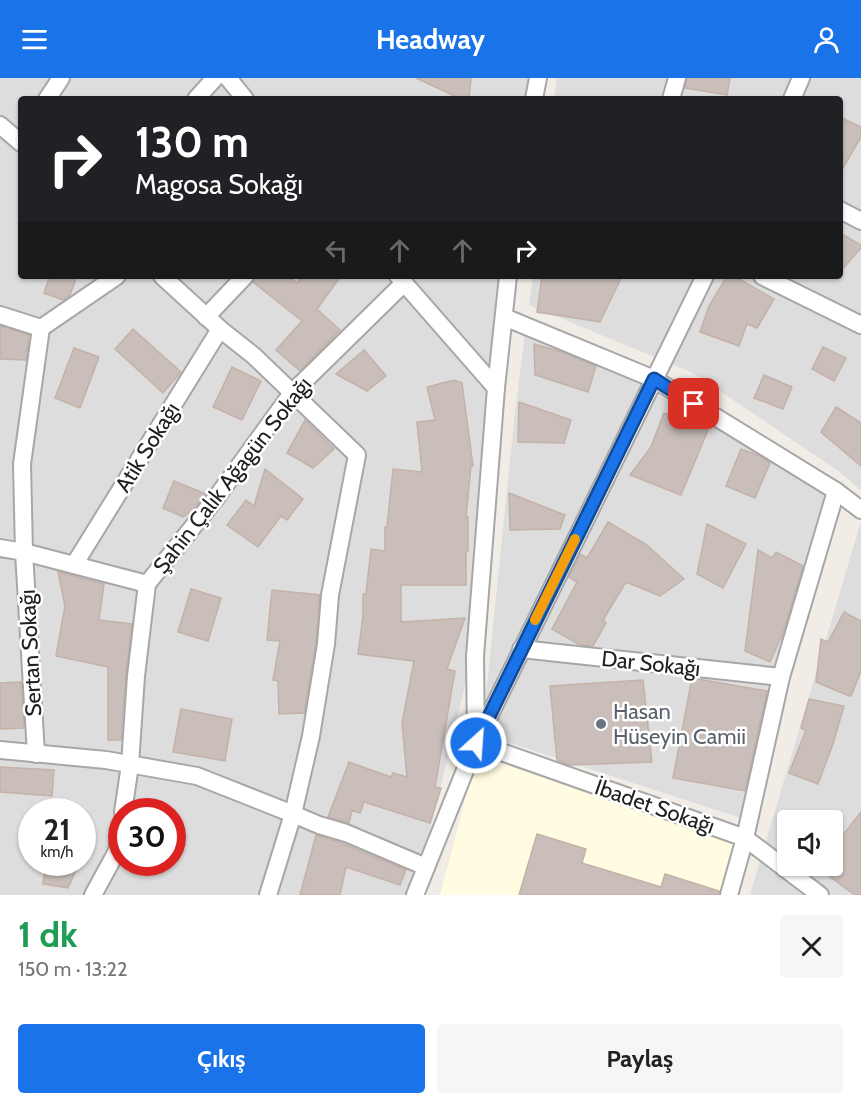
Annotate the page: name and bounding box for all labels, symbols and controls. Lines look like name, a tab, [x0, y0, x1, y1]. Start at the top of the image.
icon: menu	[18, 23, 51, 56]
text: Headway	[376, 23, 485, 56]
icon: person	[810, 23, 843, 56]
text: 130 m	[135, 116, 249, 168]
icon: right	[36, 120, 114, 198]
text: Magosa Sokağı	[135, 168, 303, 201]
icon: left	[320, 234, 353, 267]
icon: ahead	[383, 234, 416, 267]
icon: ahead	[446, 234, 479, 267]
icon: right	[509, 234, 542, 267]
street label: Şahin Çalık Ağagün Sokağı	[147, 372, 317, 579]
pin	[668, 378, 719, 429]
icon: arrive	[677, 387, 710, 420]
street label: Atik Sokağı	[109, 397, 186, 497]
street label: Sertan Sokağı	[14, 589, 47, 717]
street label: Dar Sokağı	[600, 645, 702, 682]
place label: Hasan Hüseyin Camii	[613, 698, 746, 750]
position arrow	[444, 711, 508, 775]
marker: Hasan Hüseyin Camii	[594, 717, 608, 731]
street label: İbadet Sokağı	[591, 773, 718, 840]
speed limit sign: 30	[108, 798, 186, 876]
map controls	[777, 810, 843, 876]
button: sound	[777, 810, 843, 876]
text: 21	[44, 811, 70, 848]
text: km/h	[41, 843, 73, 861]
text: 1 dk	[18, 912, 77, 956]
button: close	[780, 915, 843, 978]
text: 150 m · 13:22	[18, 957, 128, 981]
button: Çıkış	[18, 1024, 425, 1093]
button: Paylaş	[437, 1024, 843, 1093]

